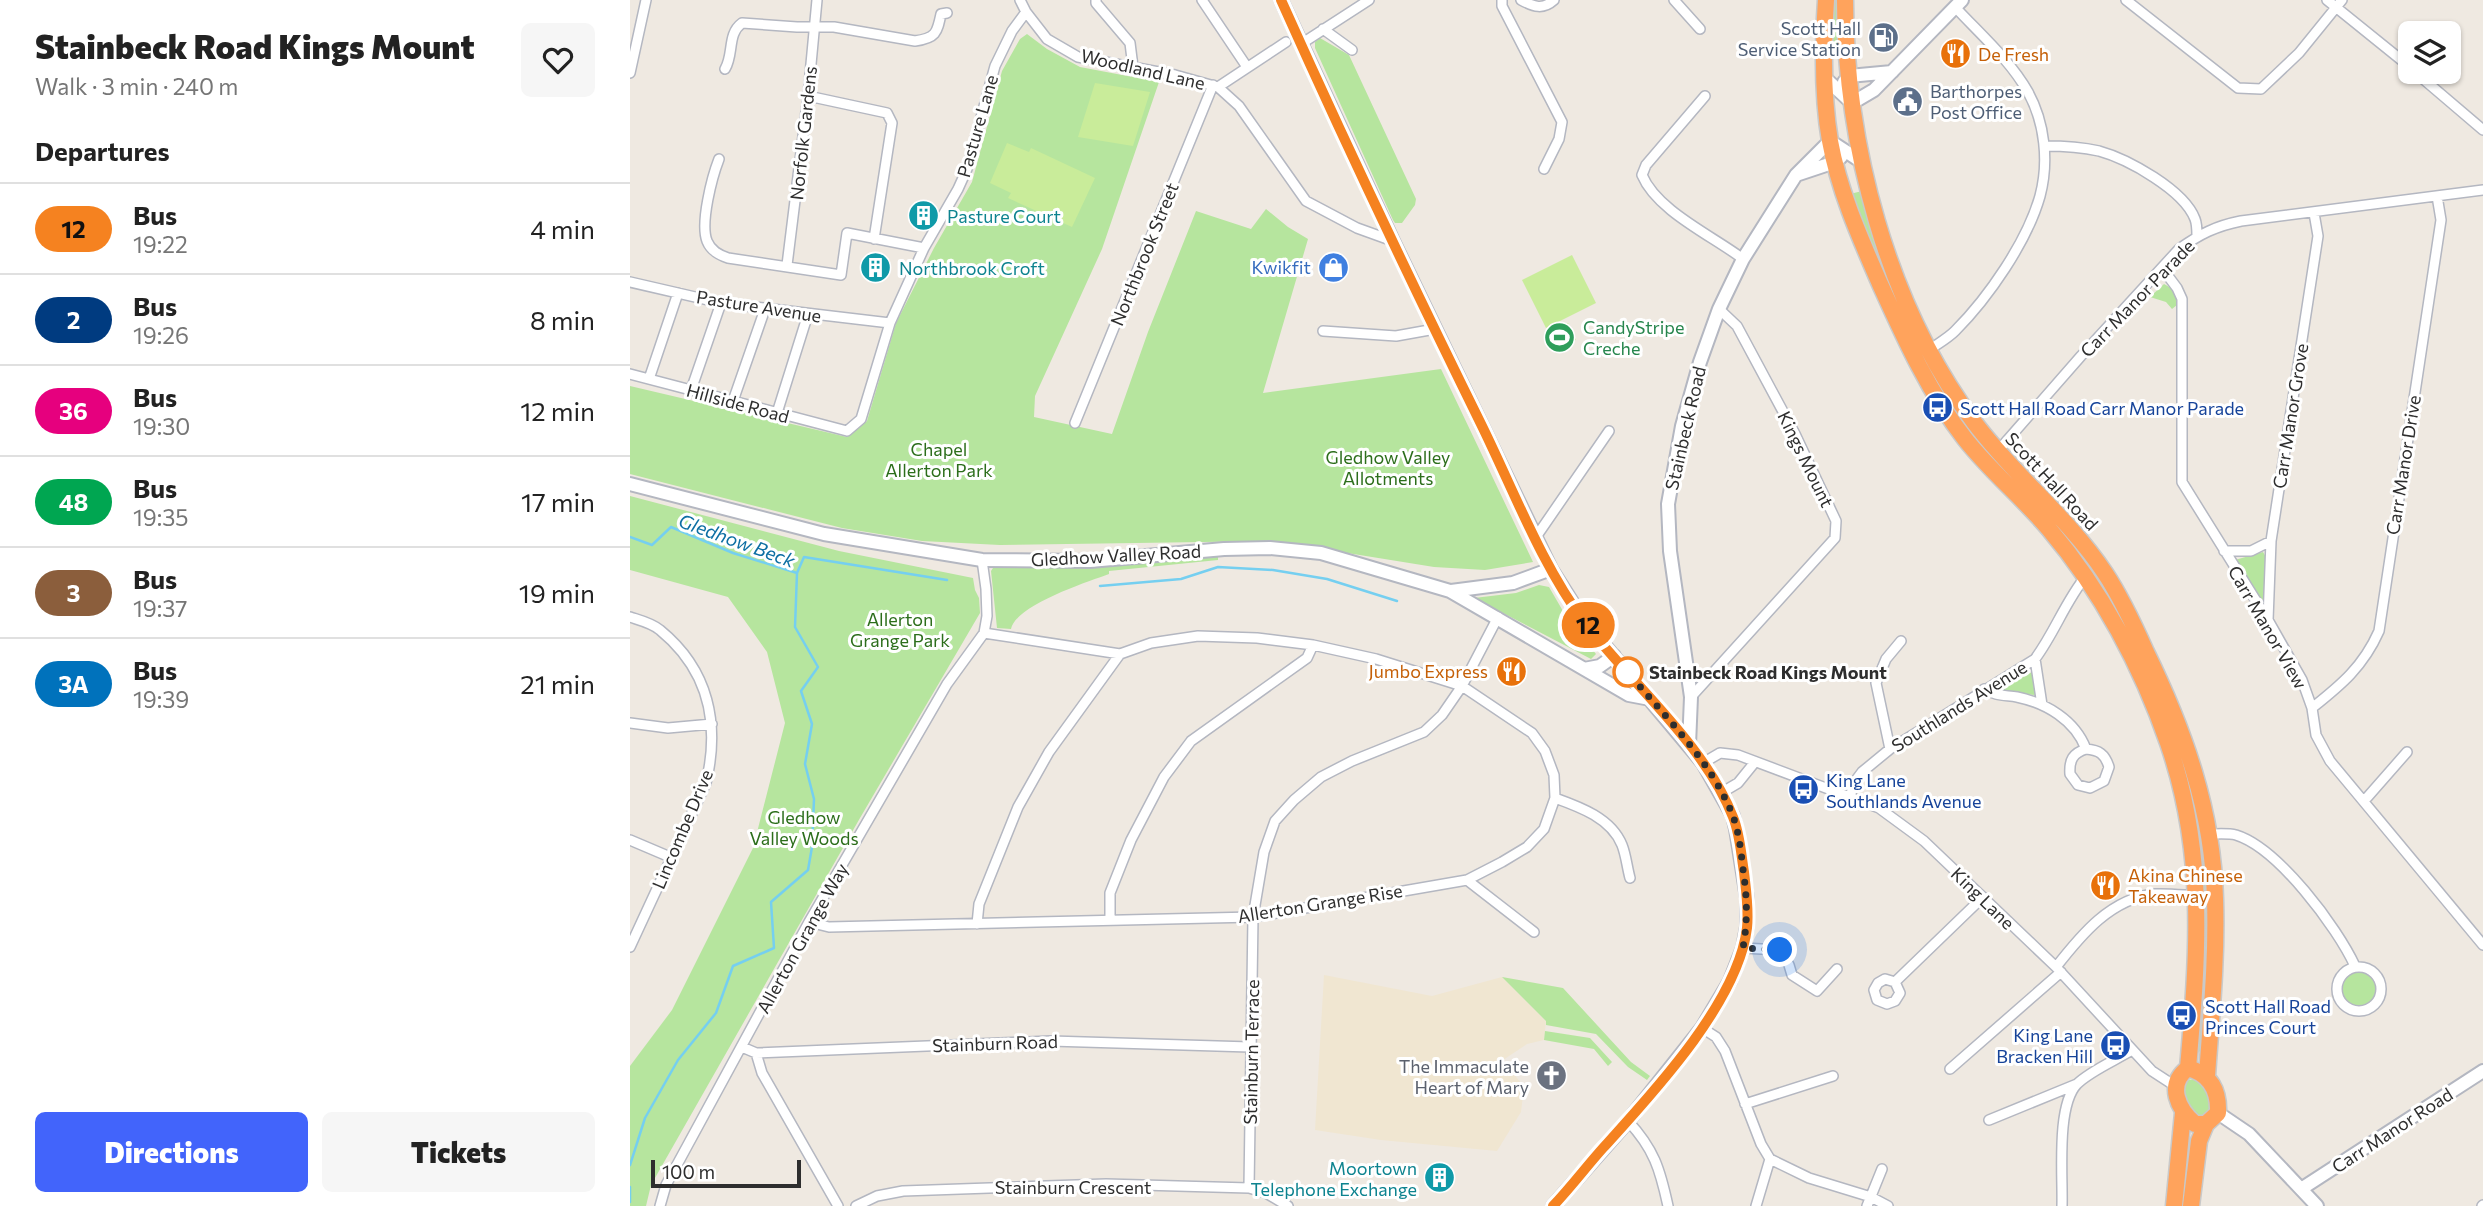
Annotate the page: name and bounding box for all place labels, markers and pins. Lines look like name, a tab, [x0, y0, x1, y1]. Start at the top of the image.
place label: Scott Hall Service Station	[1738, 17, 1861, 60]
fuel station icon: Scott Hall Service Station	[1867, 21, 1901, 55]
restaurant icon: De Fresh	[1938, 37, 1972, 71]
place label: De Fresh	[1978, 43, 2049, 65]
place label: Barthorpes Post Office	[1930, 80, 2022, 123]
public building icon: Barthorpes Post Office	[1890, 84, 1924, 118]
building icon: Pasture Court	[907, 199, 941, 233]
place label: Pasture Court	[947, 205, 1061, 227]
shop icon: Kwikfit	[1317, 250, 1351, 284]
building icon: Northbrook Croft	[859, 251, 893, 285]
place label: Kwikfit	[1252, 256, 1311, 278]
place label: Northbrook Croft	[899, 257, 1045, 279]
place label: CandyStripe Creche	[1583, 316, 1685, 359]
sports icon: CandyStripe Creche	[1543, 320, 1577, 354]
bus stop icon: Scott Hall Road Carr Manor Parade	[1920, 391, 1954, 425]
place label: Scott Hall Road Carr Manor Parade	[1960, 397, 2244, 419]
restaurant icon: Jumbo Express	[1494, 654, 1528, 688]
marker: Stainbeck Road Kings Mount	[1613, 657, 1643, 687]
place label: Jumbo Express	[1369, 660, 1488, 682]
place label: Stainbeck Road Kings Mount	[1649, 661, 1887, 683]
place label: King Lane Southlands Avenue	[1826, 769, 1981, 812]
bus stop icon: King Lane Southlands Avenue	[1786, 773, 1820, 807]
place label: Akina Chinese Takeaway	[2128, 864, 2243, 907]
restaurant icon: Akina Chinese Takeaway	[2088, 868, 2122, 902]
place label: Scott Hall Road Princes Court	[2205, 995, 2331, 1038]
bus stop icon: Scott Hall Road Princes Court	[2165, 999, 2199, 1033]
place label: King Lane Bracken Hill	[1996, 1024, 2093, 1067]
bus stop icon: King Lane Bracken Hill	[2099, 1028, 2133, 1062]
place label: The Immaculate Heart of Mary	[1399, 1055, 1529, 1098]
church icon: The Immaculate Heart of Mary	[1535, 1059, 1569, 1093]
place label: Moortown Telephone Exchange	[1250, 1157, 1417, 1200]
building icon: Moortown Telephone Exchange	[1423, 1161, 1457, 1195]

